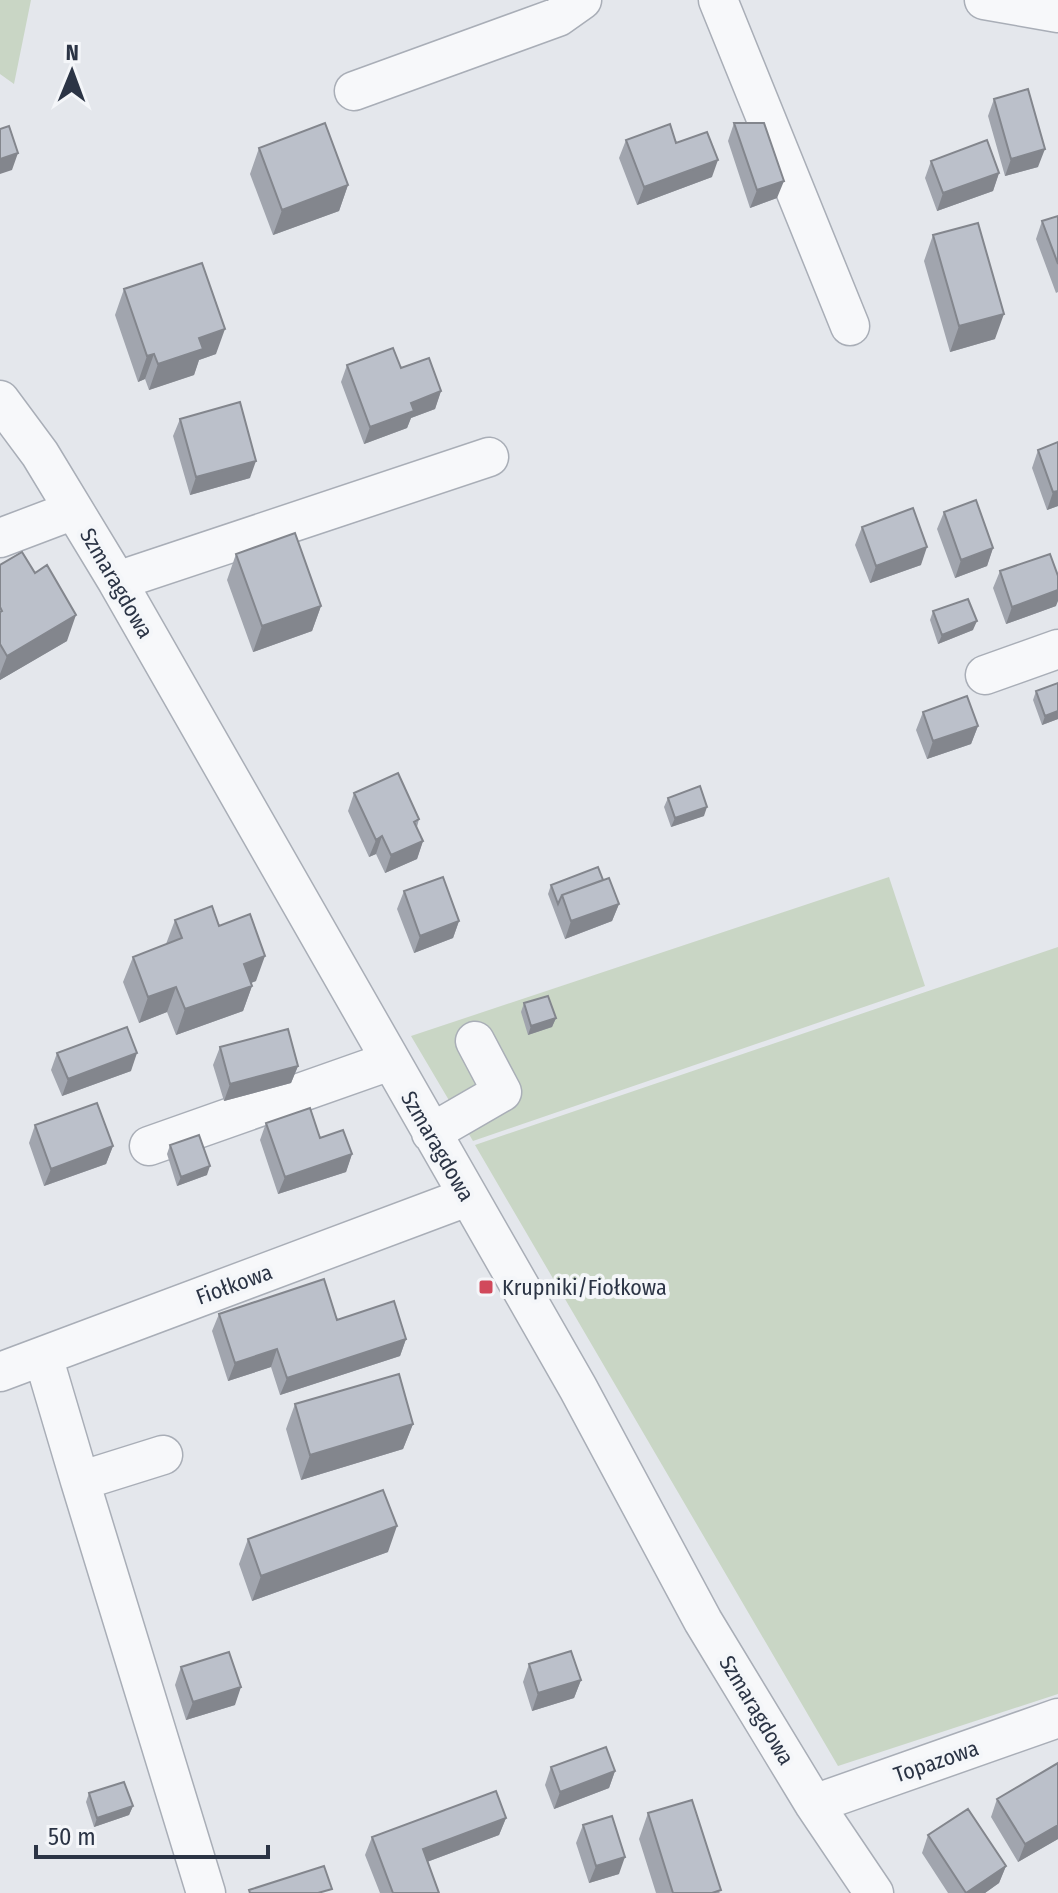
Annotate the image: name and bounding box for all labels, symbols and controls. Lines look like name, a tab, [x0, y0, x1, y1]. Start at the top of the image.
north arrow	[32, 32, 112, 112]
text: N	[66, 39, 79, 66]
street label: Szmaragdowa	[74, 523, 159, 643]
street label: Szmaragdowa	[395, 1086, 480, 1206]
street label: Fiołkowa	[192, 1258, 276, 1311]
place label: Krupniki/Fiołkowa	[502, 1274, 667, 1301]
marker: Krupniki/Fiołkowa	[477, 1278, 495, 1296]
street label: Szmaragdowa	[713, 1651, 800, 1770]
street label: Topazowa	[890, 1734, 982, 1789]
scale bar	[36, 1809, 268, 1859]
text: 50 m	[48, 1823, 96, 1851]

